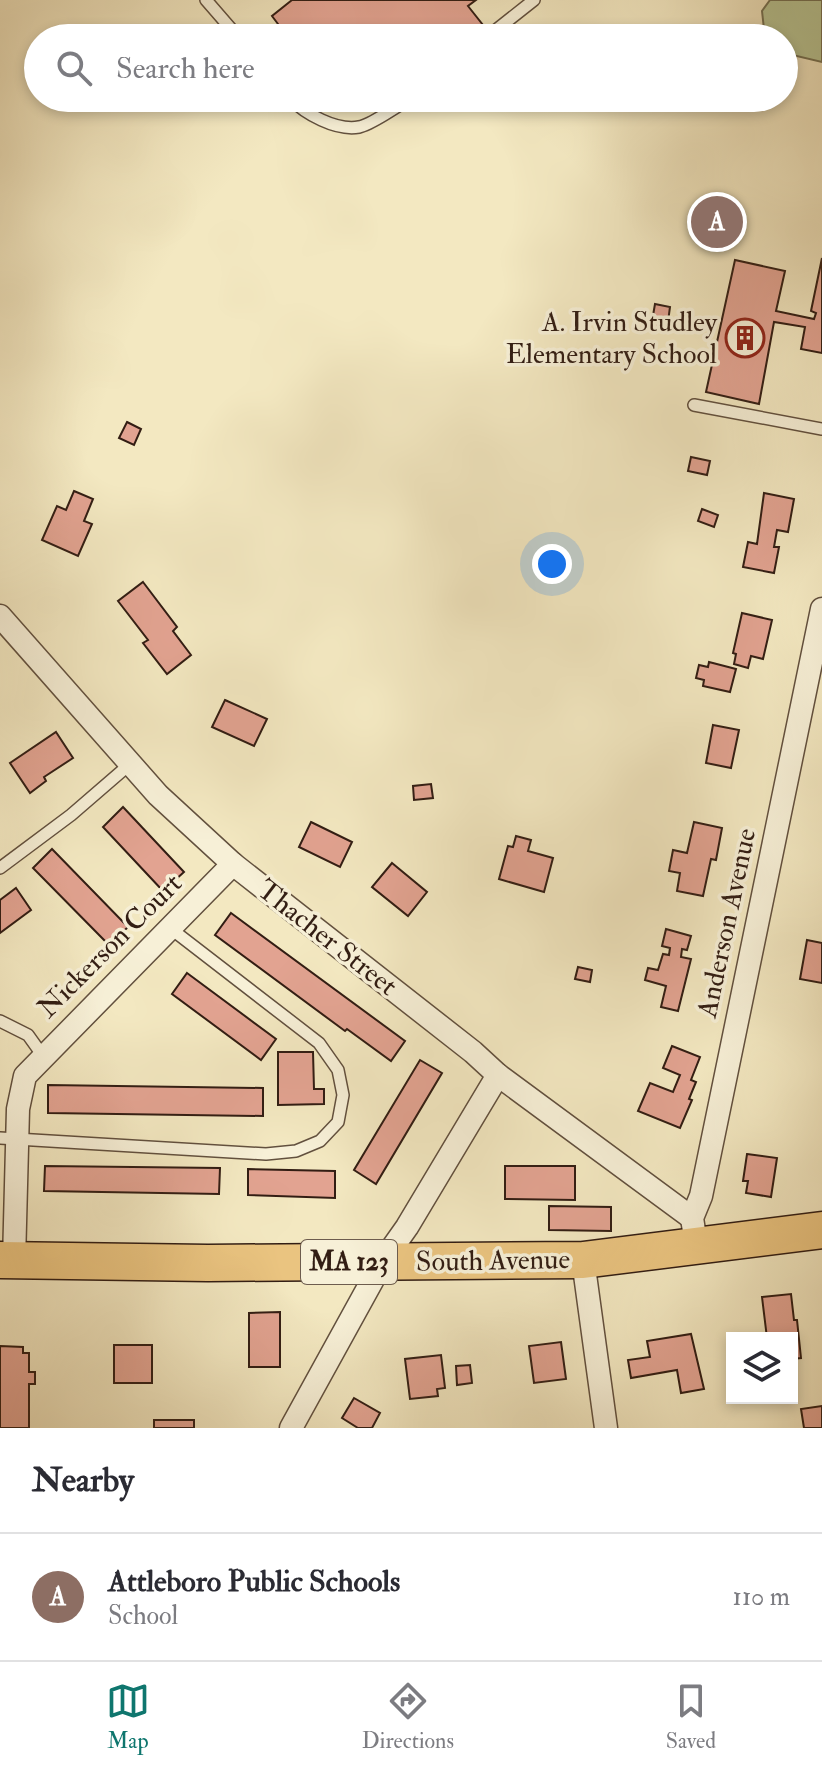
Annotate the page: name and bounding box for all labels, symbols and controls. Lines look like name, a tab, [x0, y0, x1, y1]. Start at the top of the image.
search box	[24, 24, 798, 112]
icon: search	[52, 46, 96, 90]
text: Search here	[116, 50, 255, 87]
pin: A	[691, 192, 743, 252]
place label: A. Irvin Studley Elementary School	[506, 305, 718, 372]
building icon: A. Irvin Studley Elementary School	[724, 317, 766, 359]
your location	[532, 544, 572, 584]
street label: Anderson Avenue	[690, 825, 764, 1022]
street label: Nickerson Court	[30, 866, 190, 1026]
street label: Thacher Street	[250, 872, 404, 1004]
road number: MA 123	[301, 1240, 397, 1284]
street label: South Avenue	[416, 1242, 571, 1280]
map controls	[726, 1332, 798, 1404]
button: layers	[726, 1332, 798, 1404]
text: Nearby	[32, 1459, 134, 1502]
text: Attleboro Public Schools	[108, 1563, 400, 1600]
text: A	[50, 1581, 66, 1613]
text: 110 m	[733, 1581, 790, 1613]
text: School	[108, 1600, 178, 1632]
tab: Map	[106, 1679, 150, 1755]
tab: Directions	[362, 1679, 454, 1755]
tab: Saved	[666, 1679, 716, 1755]

